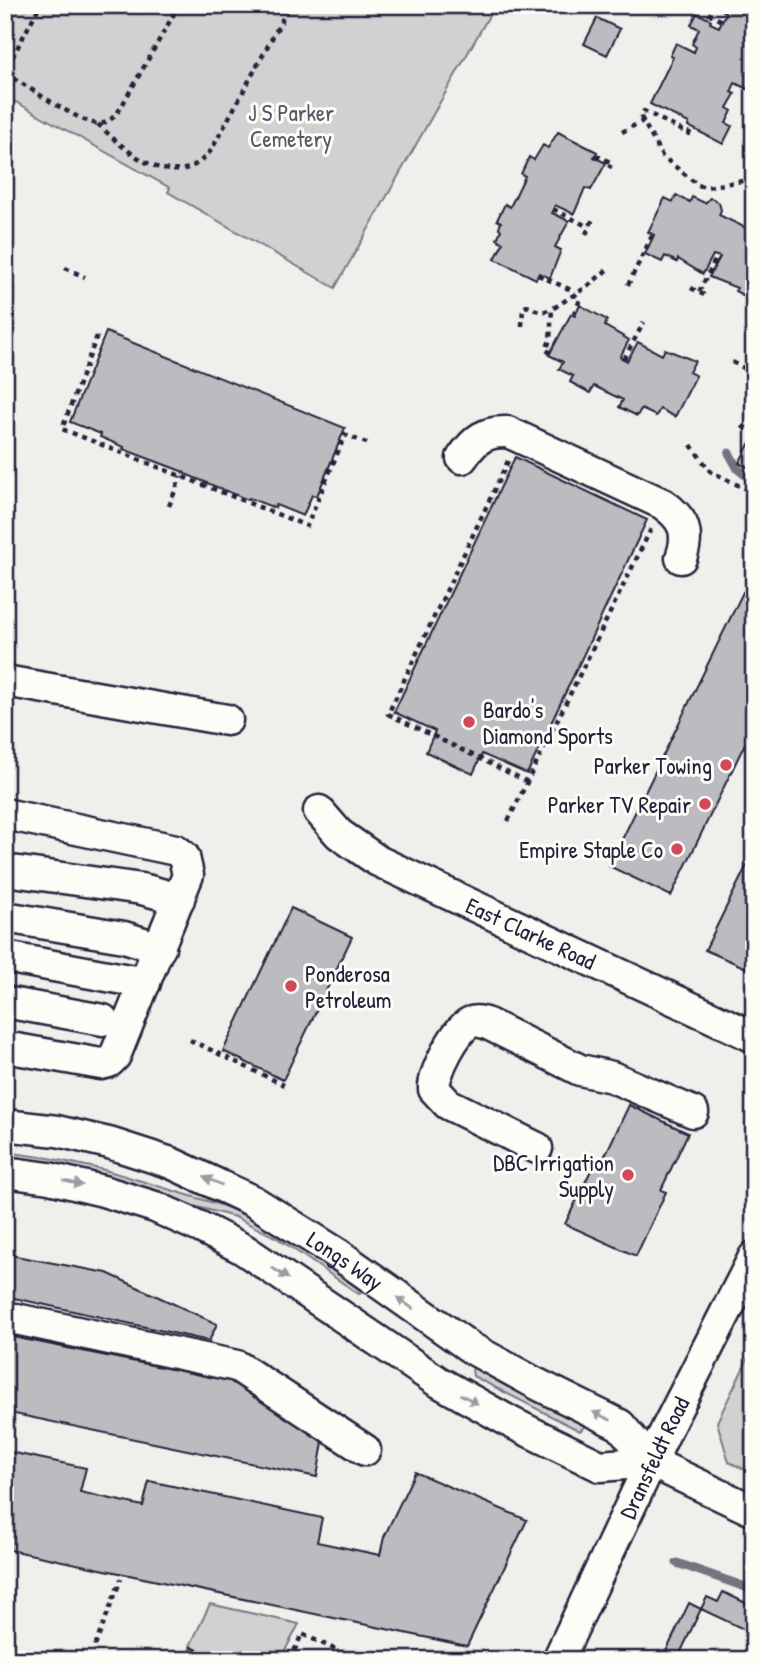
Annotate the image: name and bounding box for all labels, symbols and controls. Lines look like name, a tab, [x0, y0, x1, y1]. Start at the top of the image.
park label: J S Parker Cemetery	[248, 97, 334, 154]
place label: Bardo's Diamond Sports	[483, 694, 613, 751]
marker: Bardo's Diamond Sports	[461, 714, 477, 730]
place label: Parker Towing	[594, 750, 712, 781]
marker: Parker Towing	[718, 757, 734, 773]
place label: Parker TV Repair	[548, 789, 691, 820]
marker: Parker TV Repair	[697, 796, 713, 812]
place label: Empire Staple Co	[519, 834, 663, 865]
marker: Empire Staple Co	[669, 841, 685, 857]
street label: East Clarke Road	[461, 889, 601, 976]
place label: Ponderosa Petroleum	[305, 958, 391, 1015]
marker: Ponderosa Petroleum	[283, 978, 299, 994]
place label: DBC Irrigation Supply	[493, 1147, 614, 1204]
marker: DBC Irrigation Supply	[620, 1167, 636, 1183]
one-way arrow	[203, 1175, 224, 1186]
one-way arrow	[62, 1178, 84, 1189]
street label: Longs Way	[302, 1223, 390, 1297]
one-way arrow	[270, 1267, 289, 1280]
one-way arrow	[396, 1296, 414, 1310]
street label: Dransfeldt Road	[611, 1391, 696, 1523]
one-way arrow	[459, 1393, 479, 1405]
one-way arrow	[592, 1410, 612, 1422]

